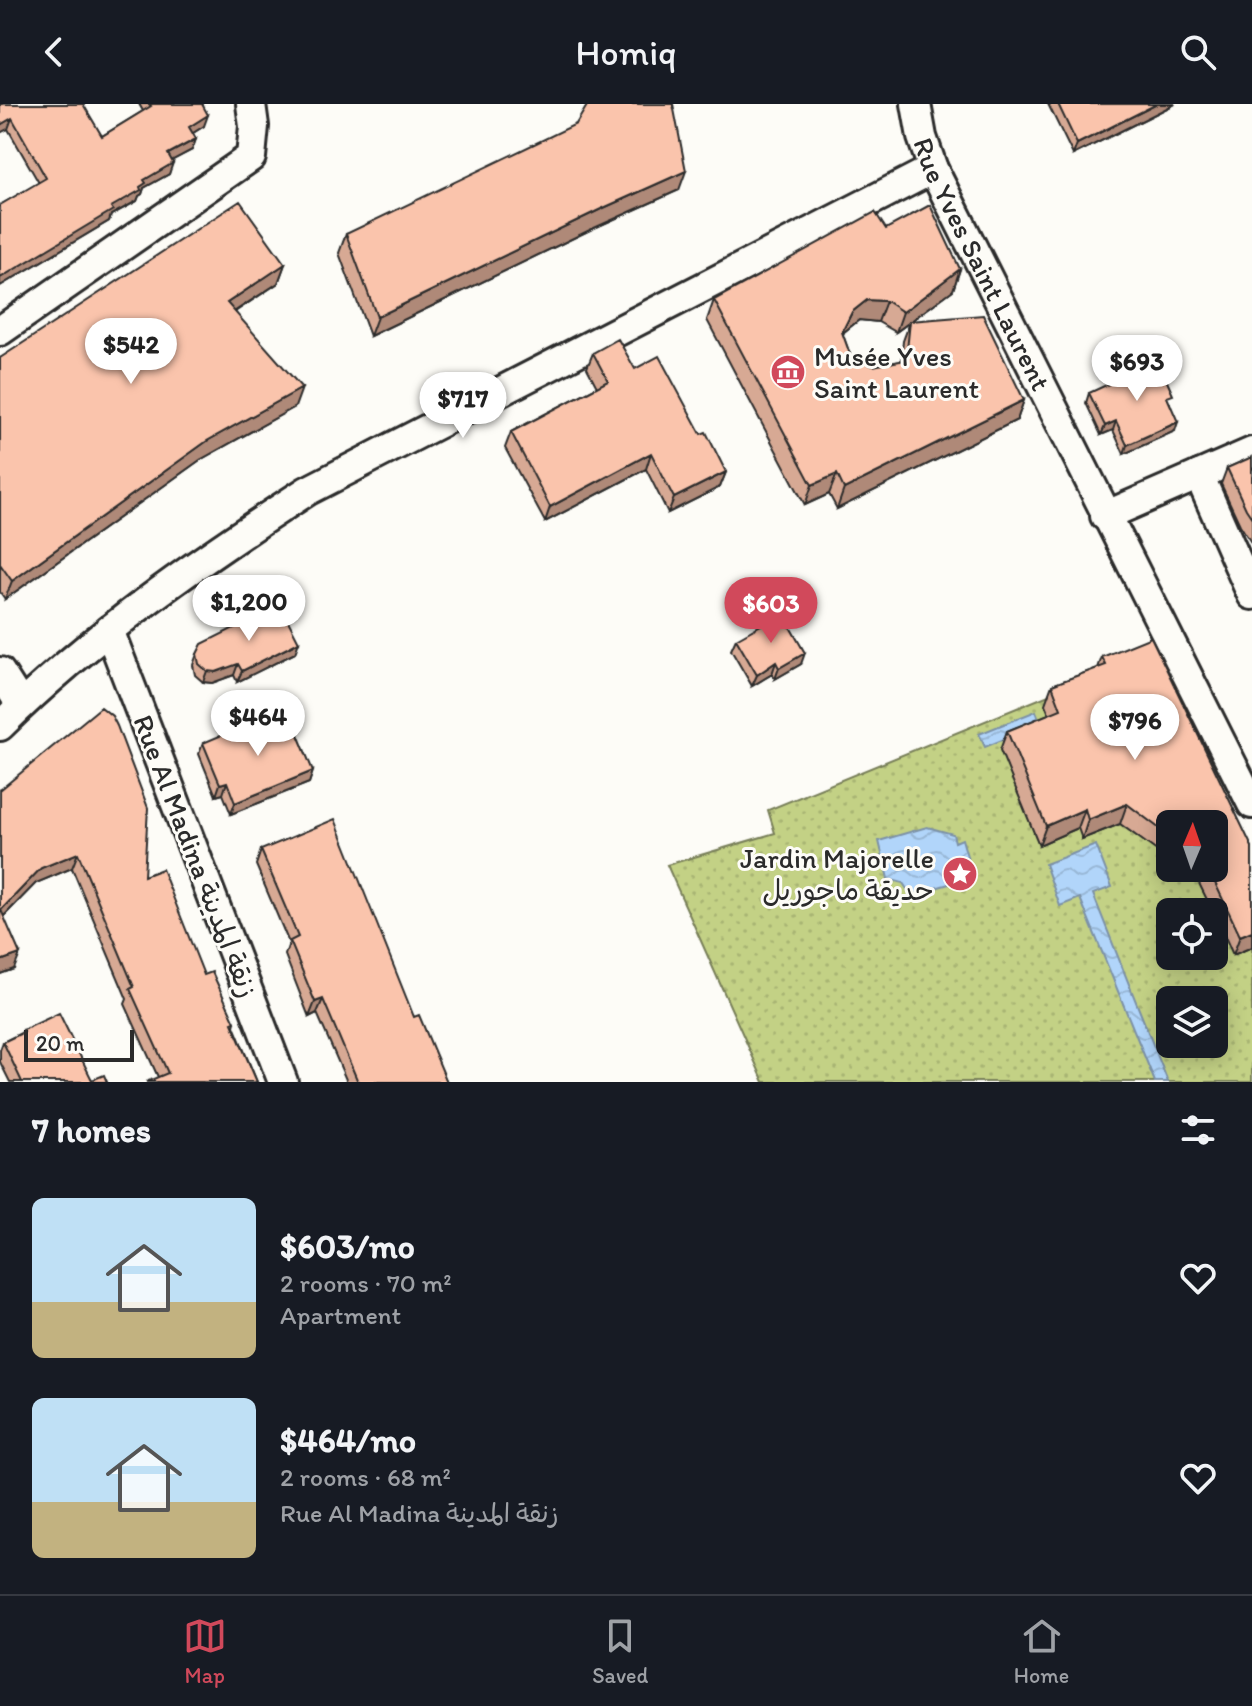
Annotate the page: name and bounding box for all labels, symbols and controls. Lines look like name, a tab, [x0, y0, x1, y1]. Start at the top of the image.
icon: back	[32, 30, 76, 74]
icon: search	[1176, 30, 1220, 74]
text: Homiq	[575, 31, 677, 74]
street label: Rue Yves Saint Laurent	[906, 133, 1058, 396]
pin: $542	[84, 318, 178, 386]
text: $542	[103, 328, 159, 360]
pin: $693	[1090, 335, 1184, 403]
place label: Musée Yves Saint Laurent	[814, 339, 979, 405]
text: $693	[1110, 345, 1164, 377]
museum icon: Musée Yves Saint Laurent	[769, 353, 807, 391]
pin: $717	[416, 372, 510, 440]
text: $717	[437, 382, 489, 414]
pin: $1,200	[184, 575, 314, 643]
pin: $603	[724, 577, 818, 645]
text: $1,200	[210, 585, 288, 617]
text: $603	[742, 587, 800, 619]
pin: $464	[211, 690, 305, 758]
pin: $796	[1088, 694, 1182, 762]
text: $464	[229, 700, 287, 732]
text: $796	[1108, 704, 1162, 736]
street label: Rue Al Madina زنقة المدينة	[126, 710, 266, 1002]
north arrow	[1156, 810, 1228, 882]
map controls	[1156, 810, 1228, 1058]
place label: Jardin Majorelle حديقة ماجوريل	[740, 841, 934, 907]
place icon: Jardin Majorelle حديقة ماجوريل	[941, 855, 979, 893]
button: locate	[1156, 898, 1228, 970]
button: layers	[1156, 986, 1228, 1058]
scale bar	[24, 1026, 134, 1062]
text: 20 m	[36, 1030, 85, 1057]
icon: filters	[1176, 1108, 1220, 1152]
text: 7 homes	[32, 1110, 151, 1151]
text: $603/mo	[280, 1226, 415, 1267]
icon: home	[96, 1230, 192, 1326]
icon: heart	[1176, 1256, 1220, 1300]
text: 2 rooms · 70 m²	[280, 1267, 452, 1299]
text: Apartment	[280, 1299, 401, 1331]
text: $464/mo	[280, 1420, 416, 1461]
icon: home	[96, 1430, 192, 1526]
icon: heart	[1176, 1456, 1220, 1500]
text: 2 rooms · 68 m²	[280, 1461, 451, 1493]
text: Rue Al Madina زنقة المدينة	[280, 1497, 559, 1529]
tab: Map	[183, 1614, 227, 1689]
tab: Saved	[592, 1614, 648, 1689]
tab: Home	[1014, 1614, 1069, 1689]

